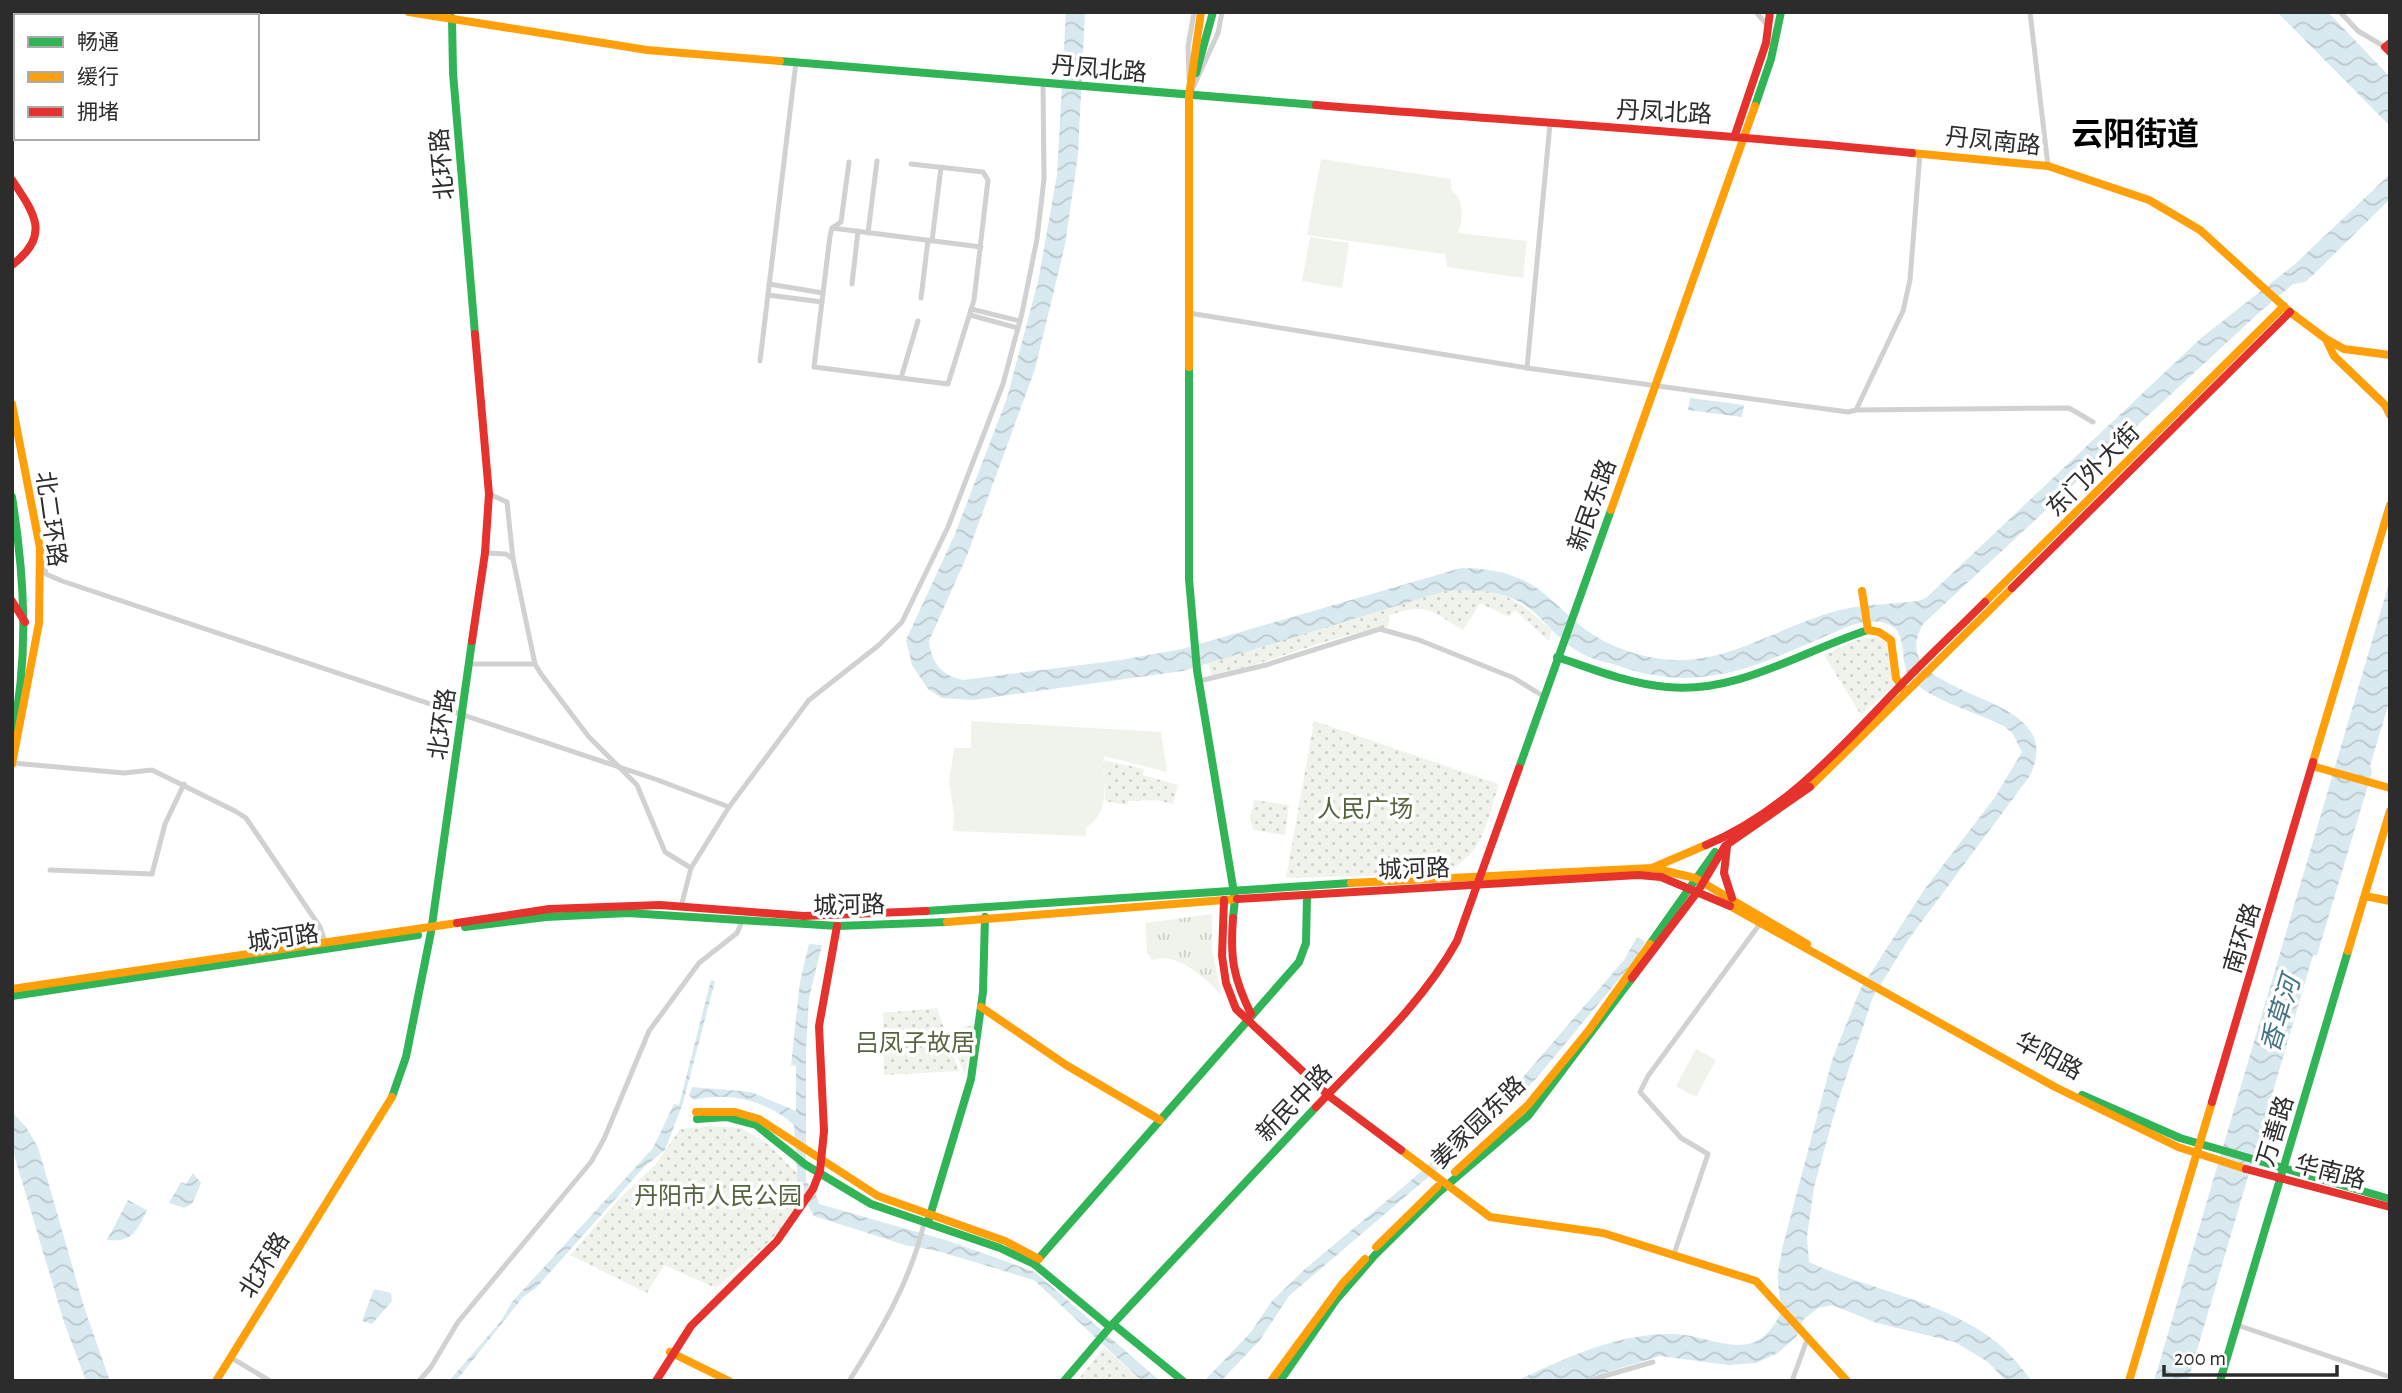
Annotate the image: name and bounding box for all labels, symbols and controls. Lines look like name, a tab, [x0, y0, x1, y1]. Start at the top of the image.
legend	[14, 14, 259, 140]
text: 畅通	[77, 31, 119, 53]
street label: 丹凤北路	[1050, 52, 1148, 86]
text: 缓行	[77, 66, 119, 88]
street label: 丹凤北路	[1615, 97, 1713, 127]
text: 拥堵	[77, 101, 119, 123]
district label: 云阳街道	[2071, 117, 2199, 151]
street label: 丹凤南路	[1944, 123, 2042, 159]
street label: 北环路	[426, 127, 458, 201]
street label: 东门外大街	[2041, 418, 2145, 522]
street label: 新民东路	[1563, 455, 1621, 555]
street label: 北二环路	[31, 470, 71, 568]
street label: 北环路	[424, 687, 460, 761]
park label: 人民广场	[1317, 796, 1413, 822]
street label: 城河路	[1378, 855, 1450, 883]
street label: 城河路	[813, 891, 885, 919]
street label: 南环路	[2219, 900, 2265, 976]
street label: 城河路	[246, 920, 320, 956]
water label: 香草河	[2256, 968, 2306, 1055]
street label: 华阳路	[2011, 1028, 2087, 1084]
park label: 吕凤子故居	[855, 1030, 975, 1056]
street label: 新民中路	[1251, 1059, 1337, 1147]
street label: 姜家园东路	[1426, 1071, 1530, 1173]
street label: 万善路	[2252, 1093, 2298, 1169]
street label: 华南路	[2292, 1151, 2368, 1193]
park label: 丹阳市人民公园	[634, 1183, 802, 1209]
street label: 北环路	[234, 1228, 294, 1302]
scale bar	[2164, 1334, 2337, 1378]
text: 200 m	[2174, 1348, 2226, 1369]

